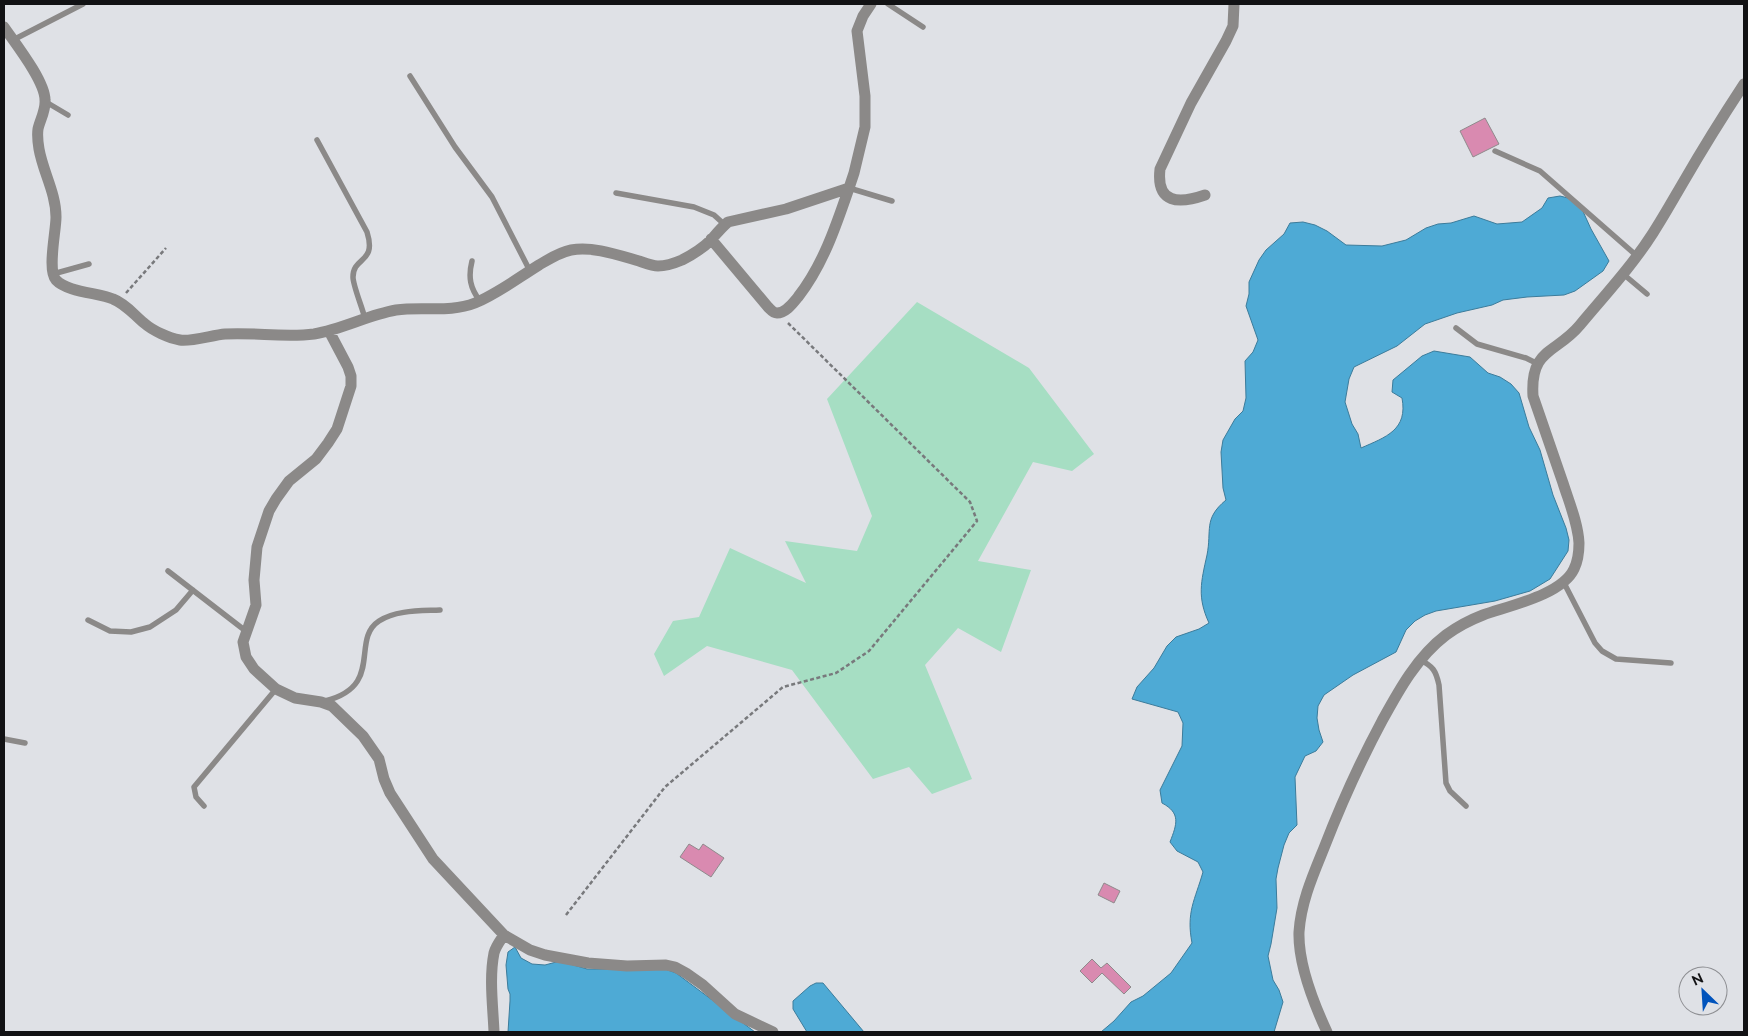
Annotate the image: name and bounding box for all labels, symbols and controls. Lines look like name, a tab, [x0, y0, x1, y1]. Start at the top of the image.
north arrow	[1678, 966, 1728, 1016]
text: N	[1689, 970, 1706, 989]

